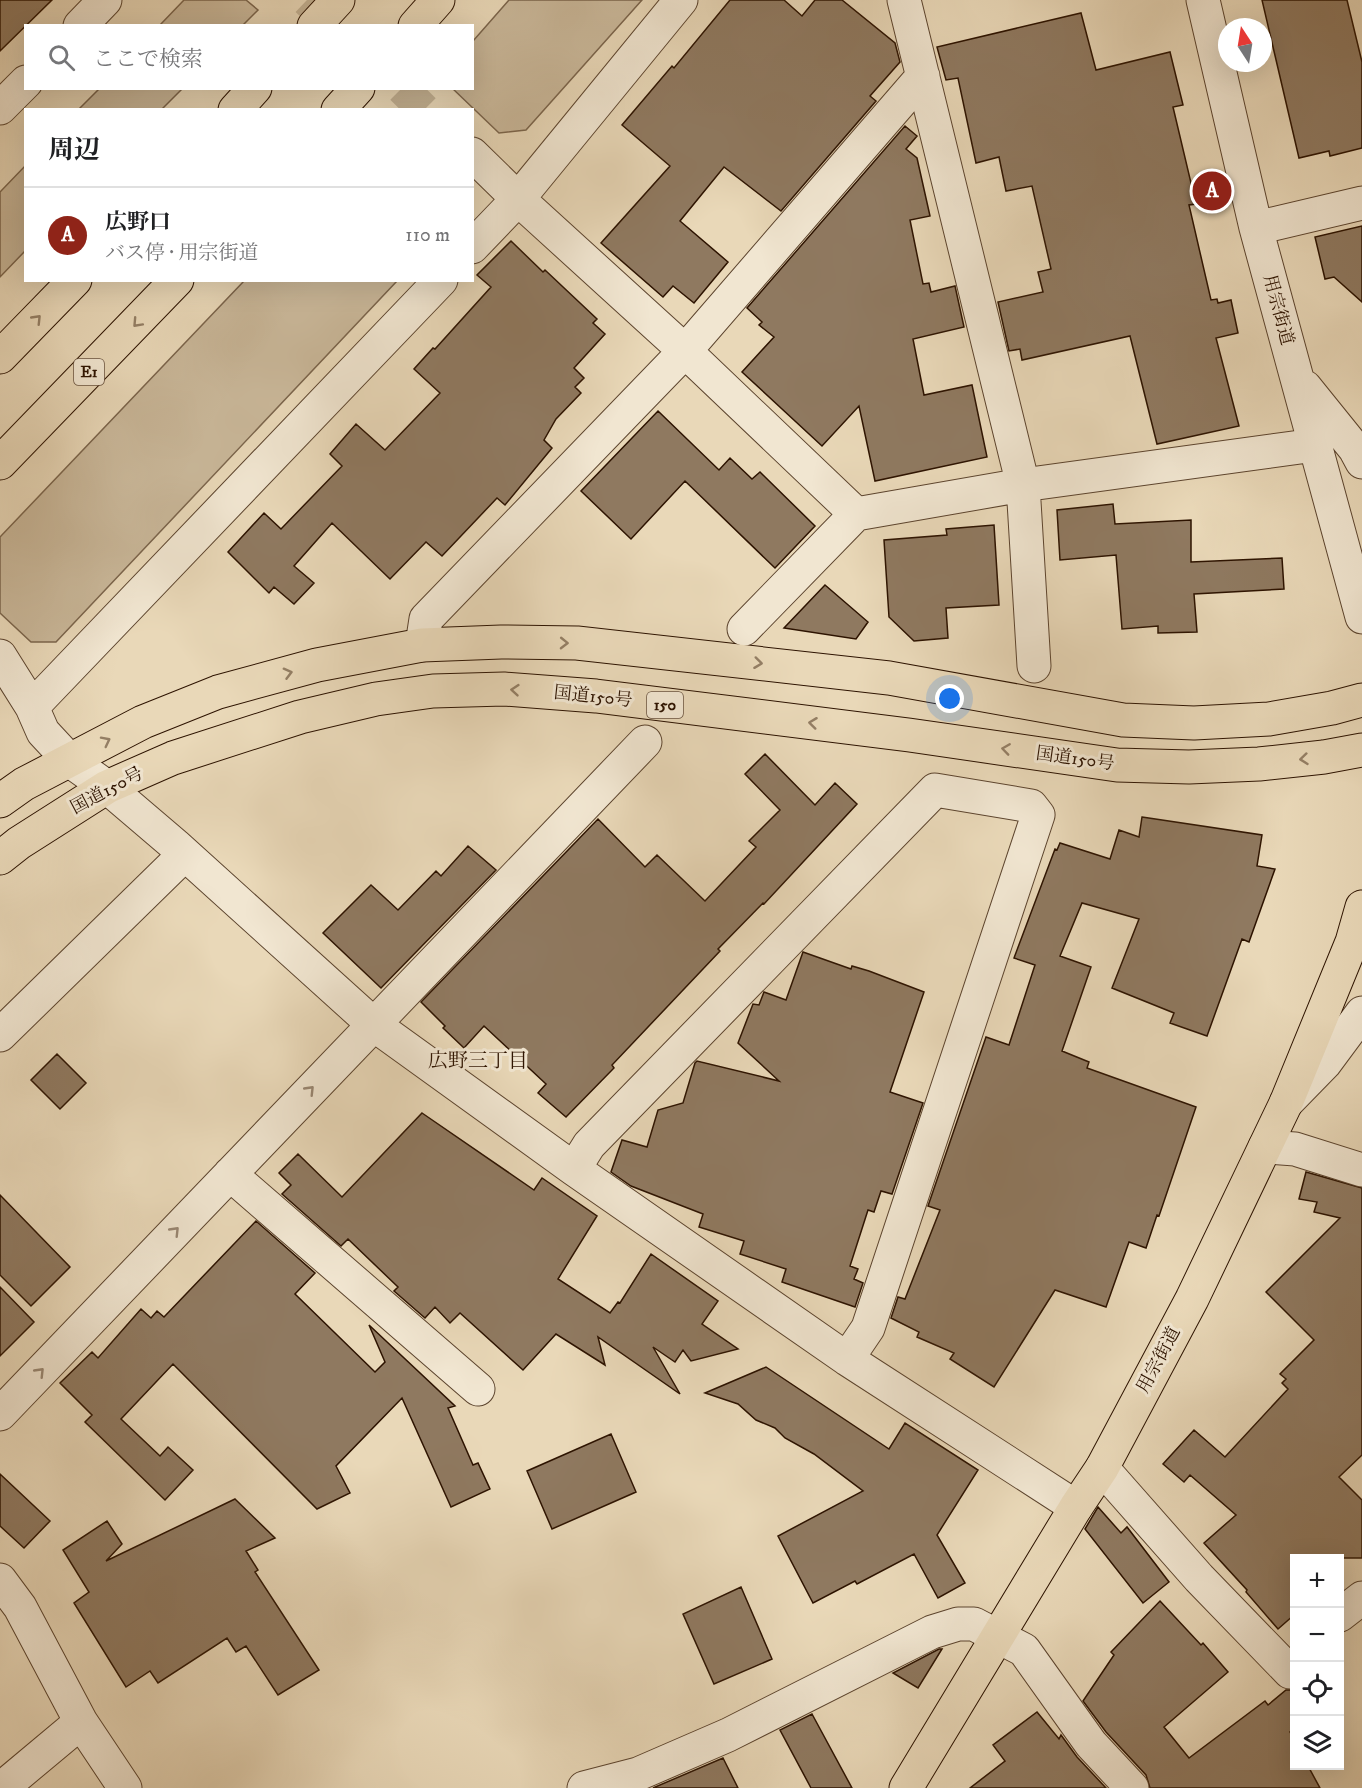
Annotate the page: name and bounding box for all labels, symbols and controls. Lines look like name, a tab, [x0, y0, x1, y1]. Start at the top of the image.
north arrow	[1218, 18, 1272, 72]
search box	[24, 24, 474, 90]
icon: search	[45, 41, 78, 74]
text: ここで検索	[93, 46, 203, 73]
text: 周辺	[48, 134, 100, 167]
pin: A	[1192, 168, 1232, 213]
text: 広野口	[105, 209, 171, 236]
text: A	[61, 223, 74, 248]
text: 110 m	[405, 223, 450, 248]
text: バス停 · 用宗街道	[105, 241, 258, 266]
street label: 用宗街道	[1258, 272, 1298, 348]
one-way arrow	[30, 315, 41, 326]
one-way arrow	[133, 316, 144, 327]
road number: E1	[74, 359, 104, 385]
one-way arrow	[559, 636, 568, 649]
one-way arrow	[753, 657, 762, 669]
one-way arrow	[282, 668, 293, 680]
street label: 国道150号	[552, 682, 634, 712]
one-way arrow	[510, 684, 519, 697]
your location	[935, 684, 964, 713]
road number: 150	[647, 692, 683, 718]
one-way arrow	[808, 717, 817, 730]
one-way arrow	[99, 737, 110, 749]
street label: 国道150号	[1034, 743, 1116, 775]
one-way arrow	[1001, 744, 1010, 756]
one-way arrow	[1300, 753, 1309, 765]
street label: 国道150号	[67, 763, 147, 819]
district label: 広野三丁目	[428, 1049, 528, 1074]
one-way arrow	[302, 1086, 313, 1097]
one-way arrow	[168, 1228, 179, 1238]
street label: 用宗街道	[1132, 1323, 1186, 1397]
one-way arrow	[33, 1369, 44, 1380]
map controls	[1290, 1554, 1344, 1770]
button: +	[1290, 1554, 1344, 1608]
button: −	[1290, 1608, 1344, 1662]
button: locate	[1290, 1662, 1344, 1716]
button: layers	[1290, 1716, 1344, 1770]

